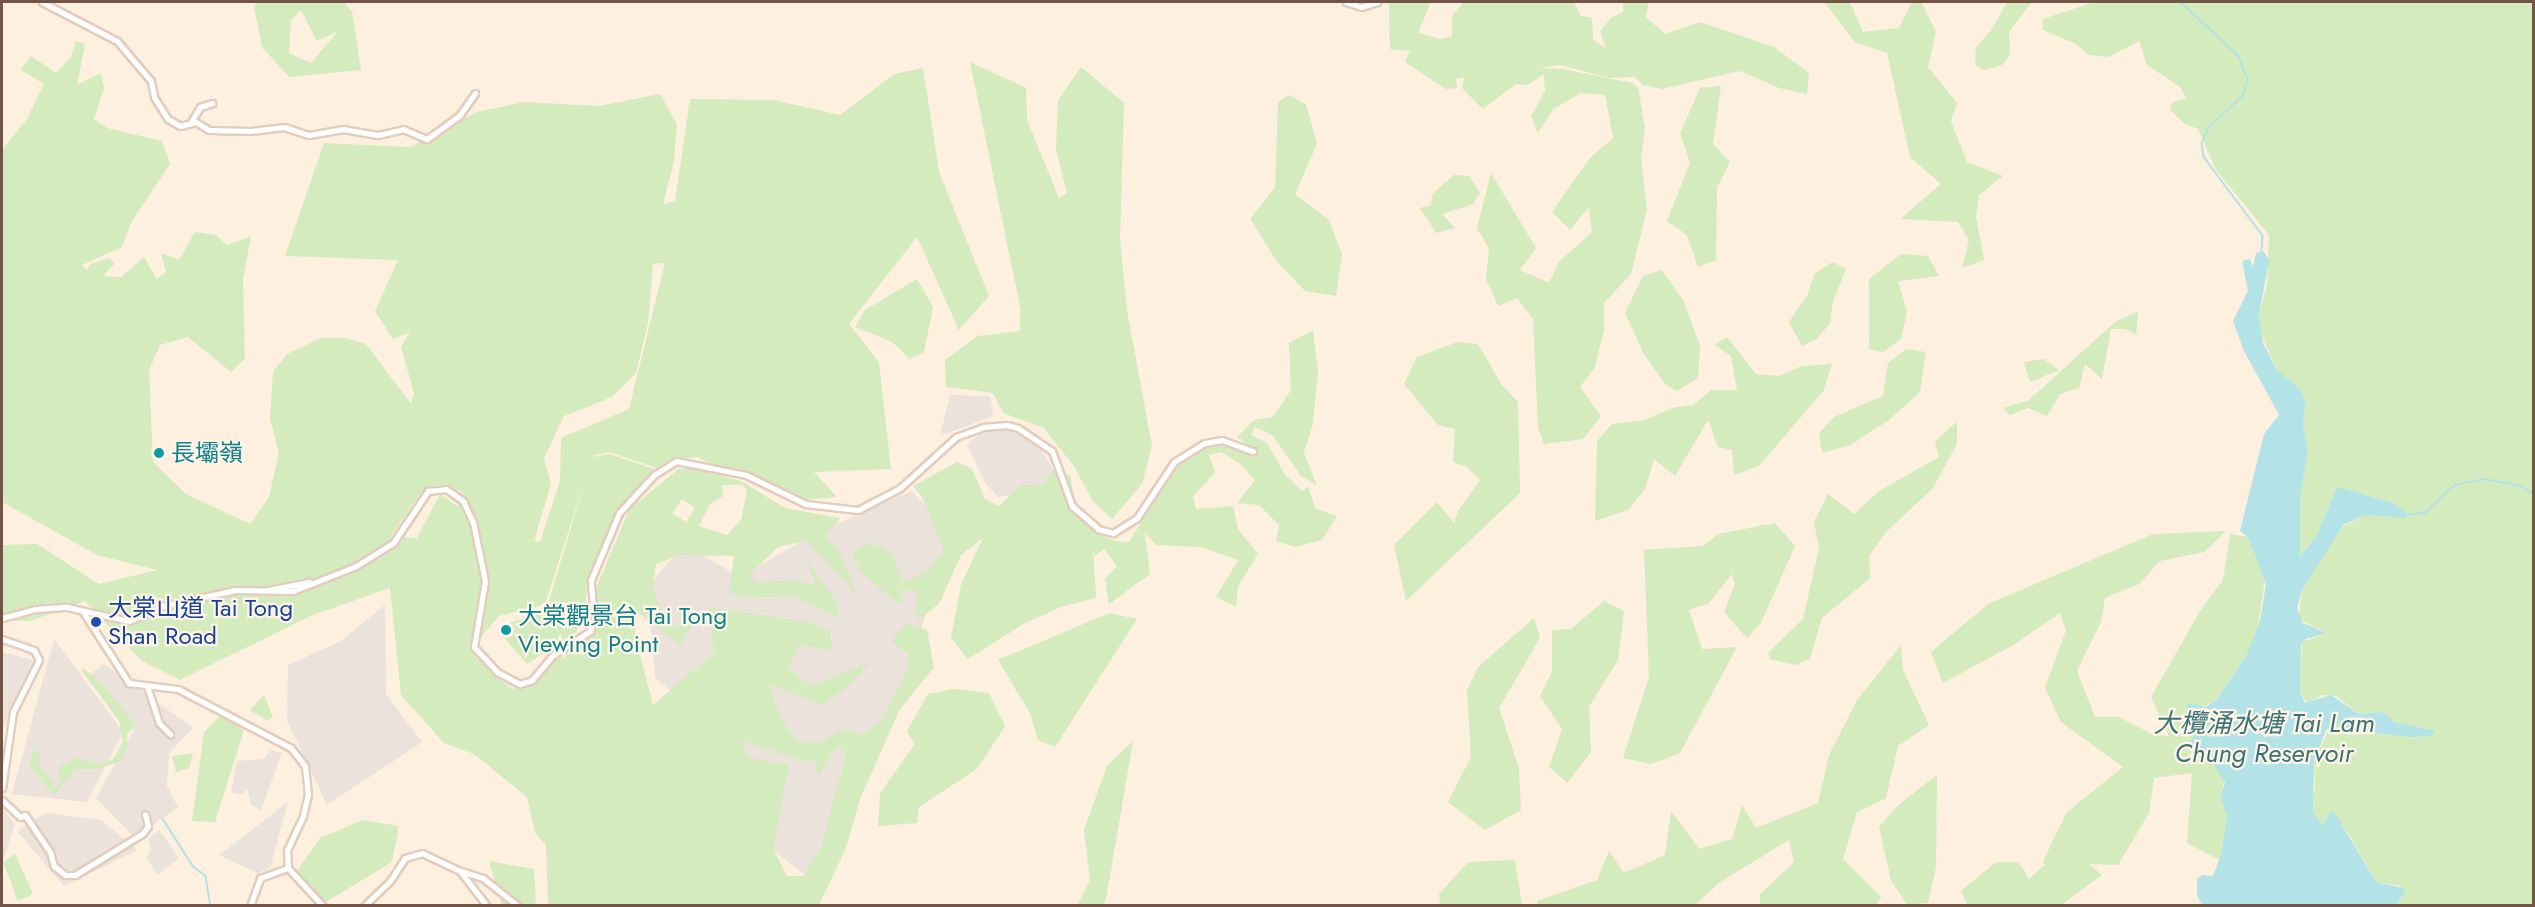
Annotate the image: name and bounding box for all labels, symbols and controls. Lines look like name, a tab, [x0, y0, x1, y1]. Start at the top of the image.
place label: 長壩嶺	[171, 439, 243, 467]
marker: 長壩嶺	[152, 446, 166, 460]
place label: 大棠山道 Tai Tong Shan Road	[108, 594, 293, 650]
place label: 大棠觀景台 Tai Tong Viewing Point	[518, 602, 727, 658]
marker: 大棠山道 Tai Tong Shan Road	[89, 615, 103, 629]
marker: 大棠觀景台 Tai Tong Viewing Point	[499, 623, 513, 637]
water label: 大欖涌水塘 Tai Lam Chung Reservoir	[2153, 708, 2375, 770]

